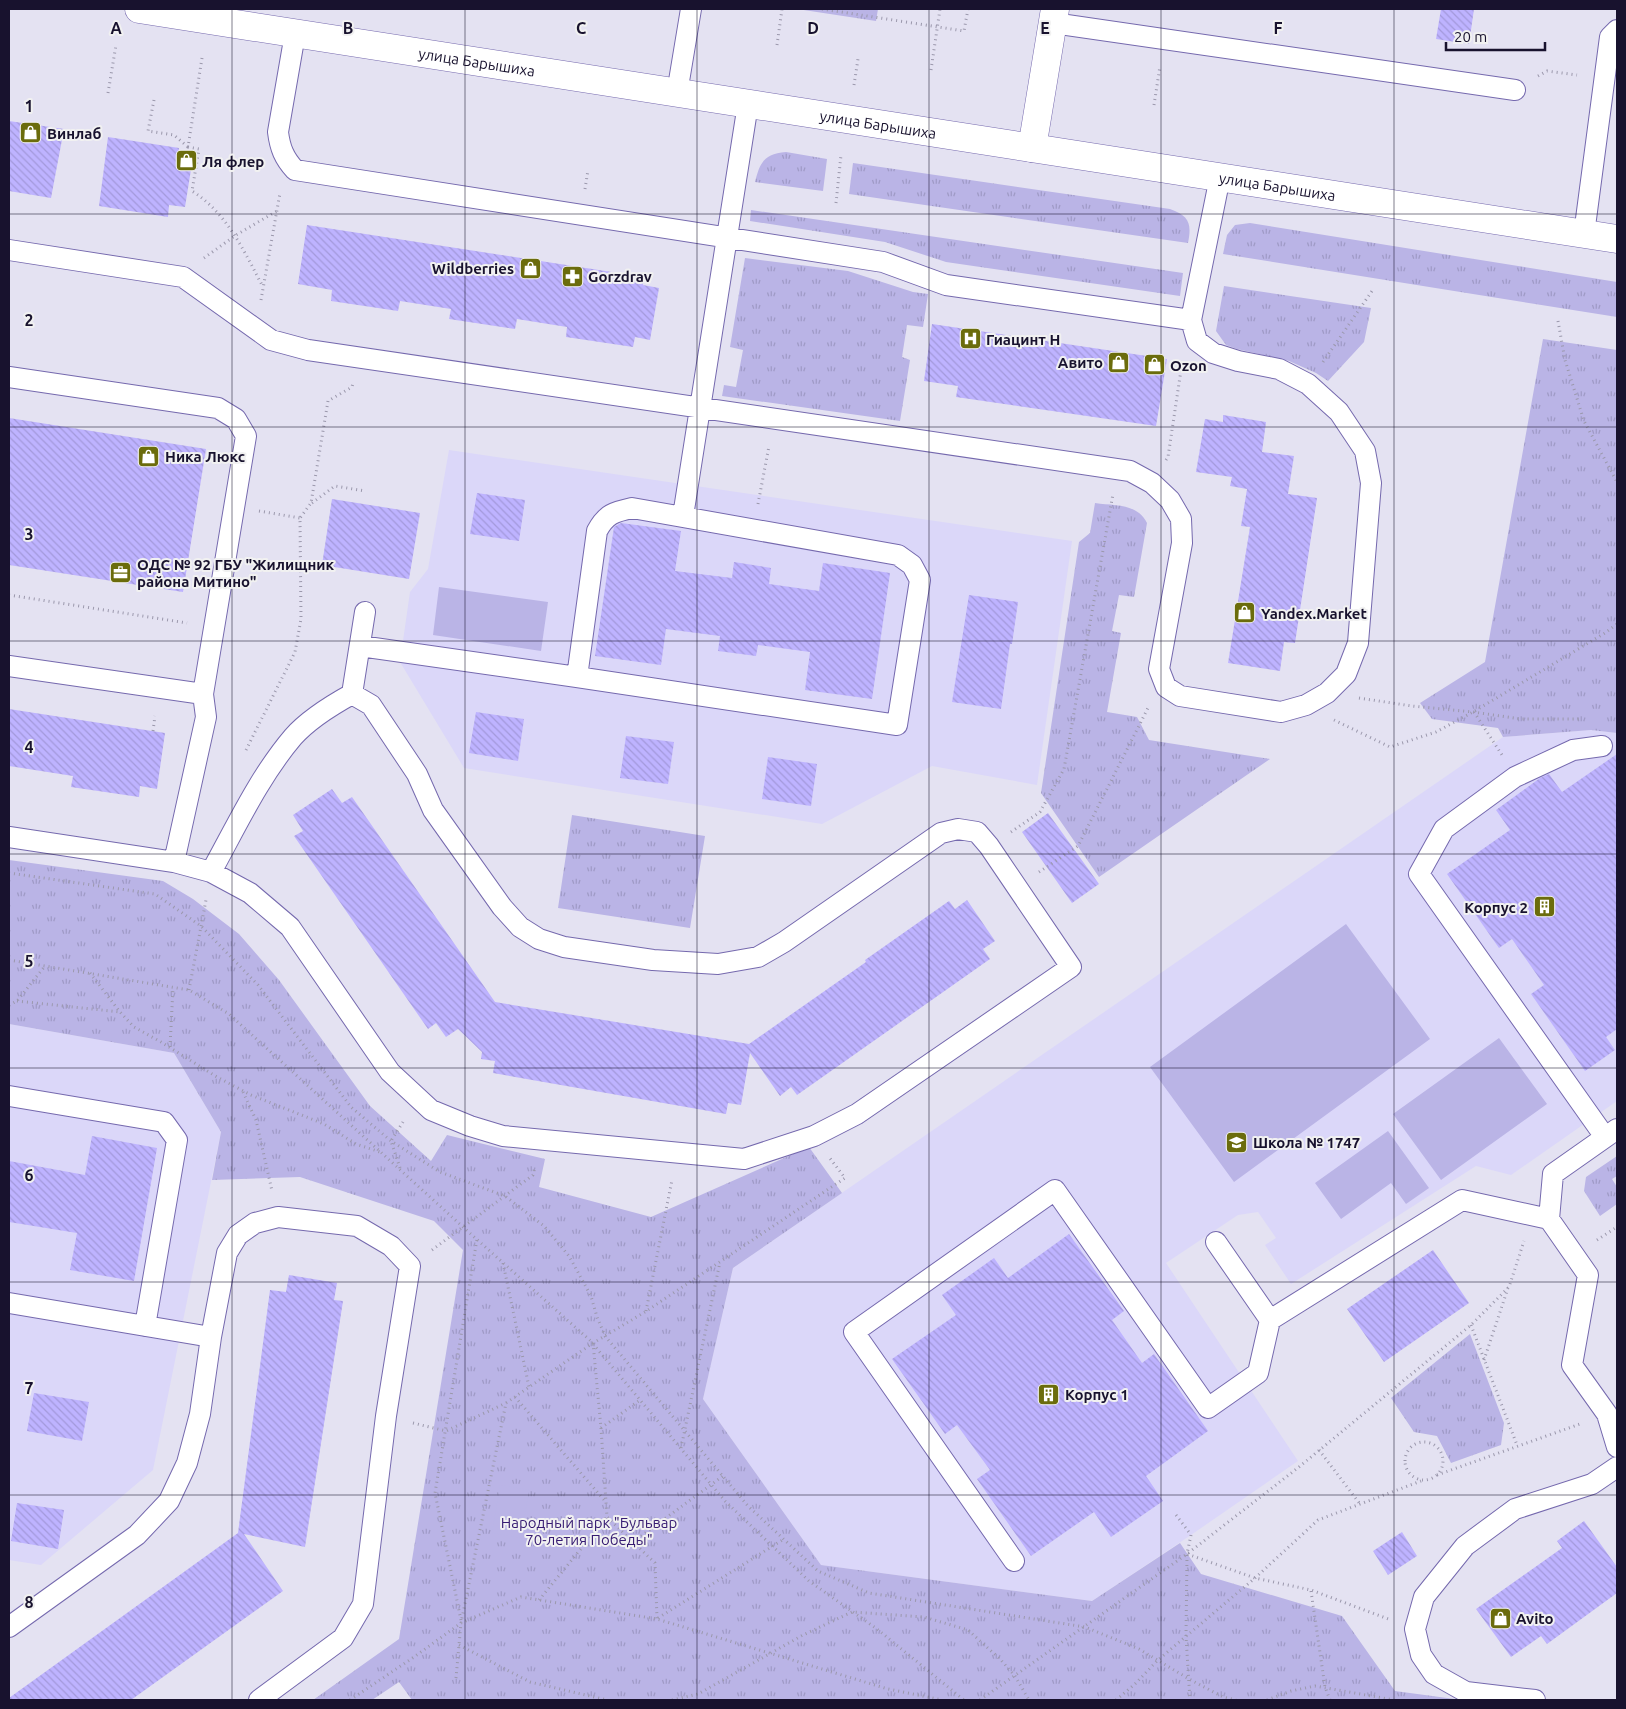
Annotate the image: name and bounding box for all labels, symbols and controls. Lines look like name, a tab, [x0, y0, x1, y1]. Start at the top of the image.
text: A	[110, 19, 122, 37]
text: B	[343, 19, 353, 37]
text: C	[576, 19, 586, 37]
text: D	[807, 19, 819, 37]
text: E	[1040, 19, 1050, 37]
text: F	[1274, 19, 1283, 37]
scale bar	[1446, 20, 1545, 52]
text: 20 m	[1454, 28, 1487, 45]
street label: улица Барышиха	[417, 44, 536, 79]
text: 1	[24, 97, 34, 115]
street label: улица Барышиха	[819, 107, 938, 141]
shop icon: Винлаб	[19, 121, 43, 145]
place label: Винлаб	[47, 125, 101, 142]
shop icon: Ля флер	[174, 149, 198, 173]
place label: Ля флер	[202, 153, 264, 170]
street label: улица Барышиха	[1218, 169, 1337, 204]
shop icon: Wildberries	[518, 256, 542, 280]
place label: Wildberries	[432, 260, 514, 277]
pharmacy icon: Gorzdrav	[560, 264, 584, 288]
place label: Gorzdrav	[588, 268, 652, 285]
text: 2	[24, 311, 34, 329]
hospital icon: Гиацинт Н	[958, 327, 982, 351]
place label: Гиацинт Н	[986, 331, 1060, 348]
shop icon: Авито	[1107, 350, 1131, 374]
shop icon: Ozon	[1142, 353, 1166, 377]
place label: Авито	[1058, 354, 1103, 371]
place label: Ozon	[1170, 357, 1207, 374]
shop icon: Ника Люкс	[137, 444, 161, 468]
place label: Ника Люкс	[165, 448, 245, 465]
text: 3	[24, 525, 34, 543]
place label: ОДС № 92 ГБУ "Жилищник района Митино"	[137, 556, 334, 590]
office icon: ОДС № 92 ГБУ "Жилищник района Митино"	[109, 561, 133, 585]
shop icon: Yandex.Market	[1233, 601, 1257, 625]
place label: Yandex.Market	[1261, 605, 1367, 622]
text: 4	[24, 738, 34, 756]
building icon: Корпус 2	[1532, 895, 1556, 919]
place label: Корпус 2	[1464, 899, 1528, 916]
text: 5	[24, 952, 34, 970]
school or university icon: Школа № 1747	[1225, 1130, 1249, 1154]
place label: Школа № 1747	[1253, 1134, 1360, 1151]
text: 6	[24, 1166, 34, 1184]
text: 7	[24, 1379, 34, 1397]
building icon: Корпус 1	[1037, 1382, 1061, 1406]
place label: Корпус 1	[1065, 1386, 1129, 1403]
park label: Народный парк "Бульвар 70-летия Победы"	[501, 1514, 677, 1548]
text: 8	[24, 1593, 34, 1611]
shop icon: Avito	[1488, 1606, 1512, 1630]
place label: Avito	[1516, 1610, 1554, 1627]

